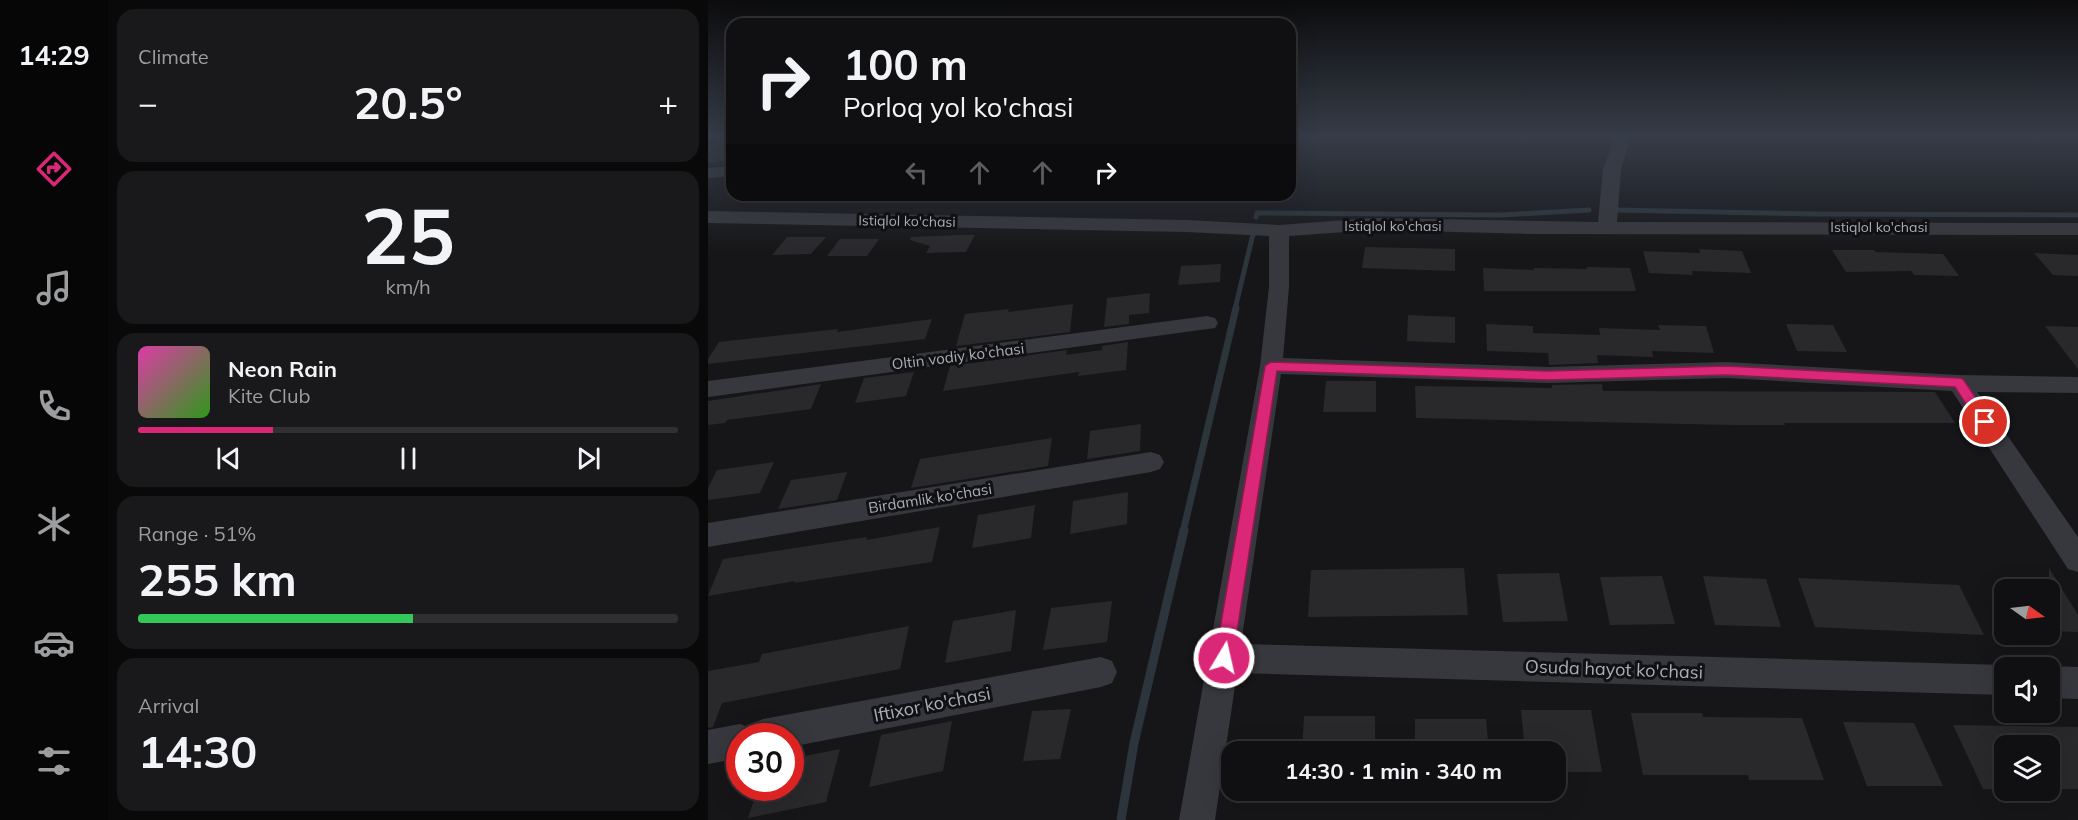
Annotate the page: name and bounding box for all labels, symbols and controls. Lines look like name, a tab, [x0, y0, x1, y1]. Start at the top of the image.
text: 14:29	[18, 38, 90, 72]
text: 100 m	[843, 38, 968, 91]
icon: right	[744, 42, 822, 120]
text: Climate	[138, 44, 209, 69]
text: 20.5°	[353, 74, 463, 130]
text: −	[138, 82, 158, 123]
text: +	[658, 82, 678, 123]
text: Porloq yol ko'chasi	[843, 90, 1073, 124]
icon: directions	[33, 148, 75, 190]
icon: left	[900, 156, 933, 189]
icon: ahead	[963, 156, 996, 189]
icon: ahead	[1026, 156, 1059, 189]
icon: right	[1089, 156, 1122, 189]
text: 25	[361, 186, 455, 284]
street label: Istiqlol ko'chasi	[858, 211, 956, 231]
street label: Istiqlol ko'chasi	[1344, 217, 1442, 235]
street label: Istiqlol ko'chasi	[1830, 218, 1928, 236]
icon: music	[33, 267, 75, 309]
text: km/h	[385, 274, 431, 299]
street label: Oltin vodiy ko'chasi	[891, 338, 1025, 374]
text: Neon Rain	[228, 355, 337, 383]
text: Kite Club	[228, 383, 310, 408]
icon: phone	[33, 385, 75, 427]
pin	[1959, 396, 2010, 447]
icon: arrive	[1968, 405, 2001, 438]
icon: previous	[212, 442, 245, 475]
icon: pause	[392, 442, 425, 475]
icon: next	[572, 442, 605, 475]
street label: Birdamlik ko'chasi	[867, 479, 993, 517]
icon: climate	[33, 503, 75, 545]
text: Range · 51%	[138, 521, 256, 546]
text: 255 km	[138, 551, 297, 607]
north arrow	[1994, 579, 2060, 645]
map controls	[1994, 579, 2060, 801]
icon: car	[33, 622, 75, 664]
position arrow	[1192, 626, 1256, 690]
street label: Osuda hayot ko'chasi	[1525, 654, 1703, 684]
button: sound	[1994, 657, 2060, 723]
street label: Iftixor ko'chasi	[872, 681, 992, 727]
text: Arrival	[138, 693, 199, 718]
text: 14:30	[138, 723, 257, 779]
speed limit sign: 30	[726, 723, 804, 801]
button: layers	[1994, 735, 2060, 801]
icon: filters	[33, 740, 75, 782]
text: 14:30 · 1 min · 340 m	[1285, 757, 1502, 785]

